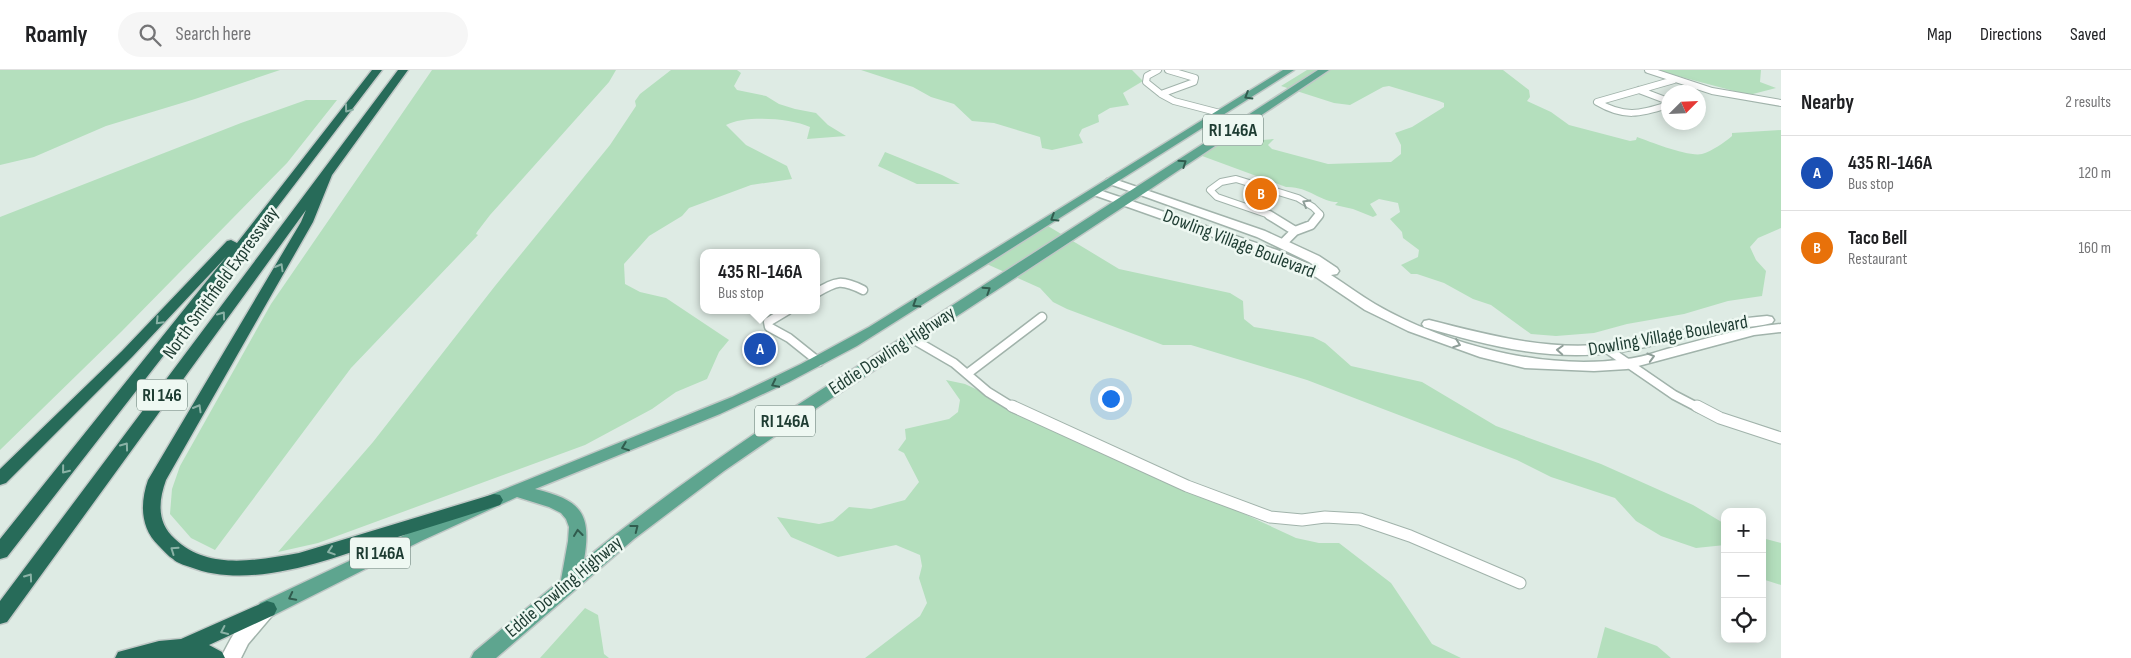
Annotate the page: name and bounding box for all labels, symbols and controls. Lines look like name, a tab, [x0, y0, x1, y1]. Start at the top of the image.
search box	[118, 12, 468, 57]
text: Roamly	[25, 20, 88, 49]
icon: search	[136, 21, 164, 49]
text: Search here	[176, 23, 251, 46]
text: Map	[1927, 24, 1952, 45]
text: Directions	[1980, 24, 2042, 45]
text: Saved	[2070, 24, 2106, 45]
north arrow	[1661, 85, 1706, 130]
one-way arrow	[1244, 90, 1253, 100]
text: Nearby	[1801, 90, 1854, 115]
text: 2 results	[2065, 93, 2111, 112]
one-way arrow	[345, 103, 354, 113]
road number: RI 146A	[1203, 114, 1263, 146]
text: 435 RI-146A	[1848, 152, 1932, 175]
one-way arrow	[1178, 160, 1187, 170]
text: A	[1813, 164, 1821, 183]
text: 120 m	[2079, 164, 2111, 183]
pin: B	[1245, 175, 1277, 213]
text: Bus stop	[1848, 175, 1894, 194]
one-way arrow	[1303, 200, 1312, 210]
street label: North Smithfield Expressway	[158, 202, 284, 364]
street label: Dowling Village Boulevard	[1160, 204, 1318, 284]
one-way arrow	[1051, 212, 1060, 222]
text: Taco Bell	[1848, 227, 1907, 250]
text: B	[1813, 239, 1821, 258]
text: 160 m	[2078, 239, 2111, 258]
popup	[700, 249, 820, 314]
text: Restaurant	[1848, 250, 1907, 269]
text: 435 RI-146A	[718, 261, 802, 284]
one-way arrow	[273, 264, 283, 273]
text: Bus stop	[718, 284, 764, 303]
one-way arrow	[981, 286, 990, 296]
one-way arrow	[913, 298, 922, 307]
street label: Eddie Dowling Highway	[825, 301, 960, 400]
street label: Dowling Village Boulevard	[1587, 311, 1749, 361]
one-way arrow	[216, 312, 224, 321]
one-way arrow	[156, 315, 165, 324]
pin: A	[744, 330, 776, 368]
one-way arrow	[1452, 338, 1461, 348]
one-way arrow	[1556, 345, 1564, 356]
one-way arrow	[1646, 352, 1655, 363]
one-way arrow	[771, 378, 780, 388]
road number: RI 146	[137, 380, 187, 410]
your location	[1098, 386, 1124, 412]
one-way arrow	[192, 404, 202, 413]
road number: RI 146A	[755, 406, 815, 436]
one-way arrow	[621, 441, 630, 451]
one-way arrow	[119, 442, 128, 452]
one-way arrow	[63, 464, 71, 473]
map controls	[1721, 508, 1766, 643]
button: +	[1721, 508, 1766, 553]
one-way arrow	[629, 526, 638, 534]
one-way arrow	[573, 529, 584, 537]
street label: Eddie Dowling Highway	[501, 531, 628, 643]
road number: RI 146A	[350, 538, 410, 568]
one-way arrow	[327, 545, 335, 555]
one-way arrow	[170, 547, 180, 556]
button: −	[1721, 553, 1766, 598]
one-way arrow	[23, 573, 32, 583]
one-way arrow	[289, 591, 298, 601]
button: locate	[1721, 598, 1766, 643]
one-way arrow	[220, 624, 229, 634]

